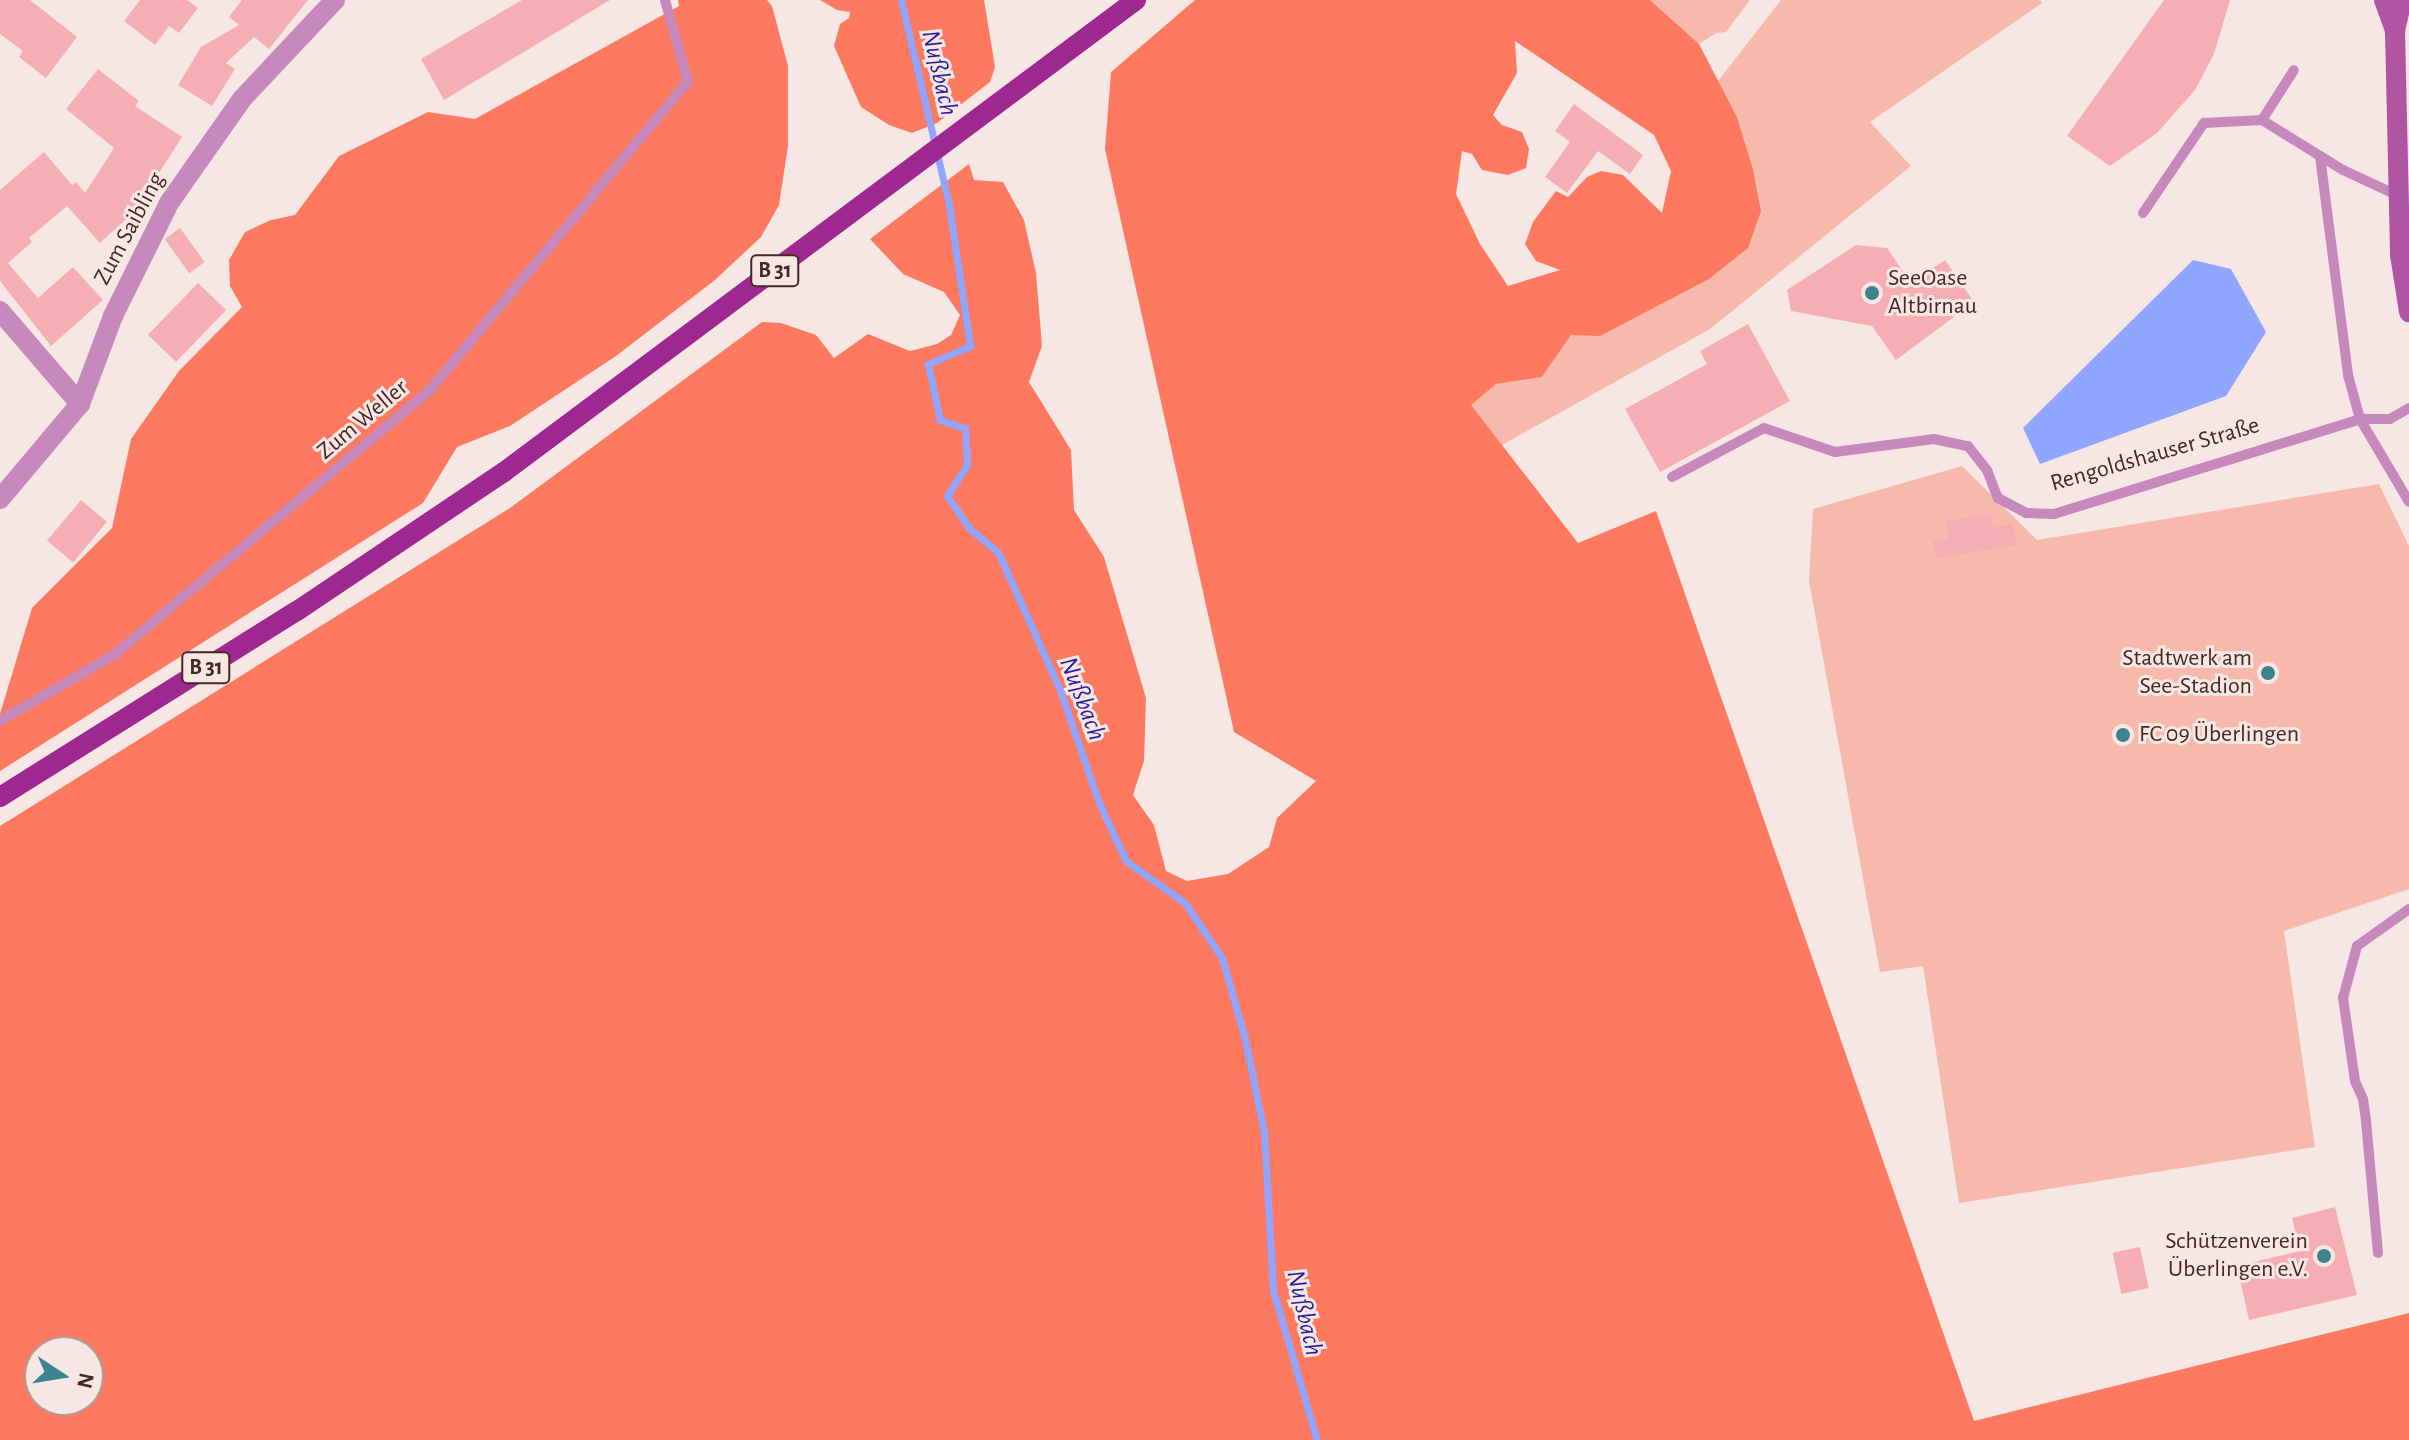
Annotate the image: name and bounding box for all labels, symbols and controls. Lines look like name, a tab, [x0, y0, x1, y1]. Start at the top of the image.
water label: Nußbach	[914, 27, 964, 119]
street label: Zum Saibling	[88, 168, 172, 290]
road number: B 31	[749, 253, 801, 289]
place label: SeeOase Altbirnau	[1888, 265, 1977, 321]
marker: SeeOase Altbirnau	[1863, 284, 1881, 302]
street label: Zum Weller	[312, 374, 414, 466]
street label: Rengoldshauser Straße	[2047, 411, 2263, 499]
place label: Stadtwerk am See-Stadion	[2122, 645, 2252, 701]
road number: B 31	[180, 650, 232, 686]
water label: Nußbach	[1052, 653, 1112, 745]
marker: Stadtwerk am See-Stadion	[2259, 664, 2277, 682]
place label: FC 09 Überlingen	[2139, 721, 2299, 749]
marker: FC 09 Überlingen	[2114, 726, 2132, 744]
place label: Schützenverein Überlingen e.V.	[2165, 1228, 2308, 1284]
marker: Schützenverein Überlingen e.V.	[2315, 1247, 2333, 1265]
water label: Nußbach	[1279, 1267, 1329, 1359]
north arrow	[24, 1336, 104, 1416]
text: N	[73, 1371, 98, 1390]

